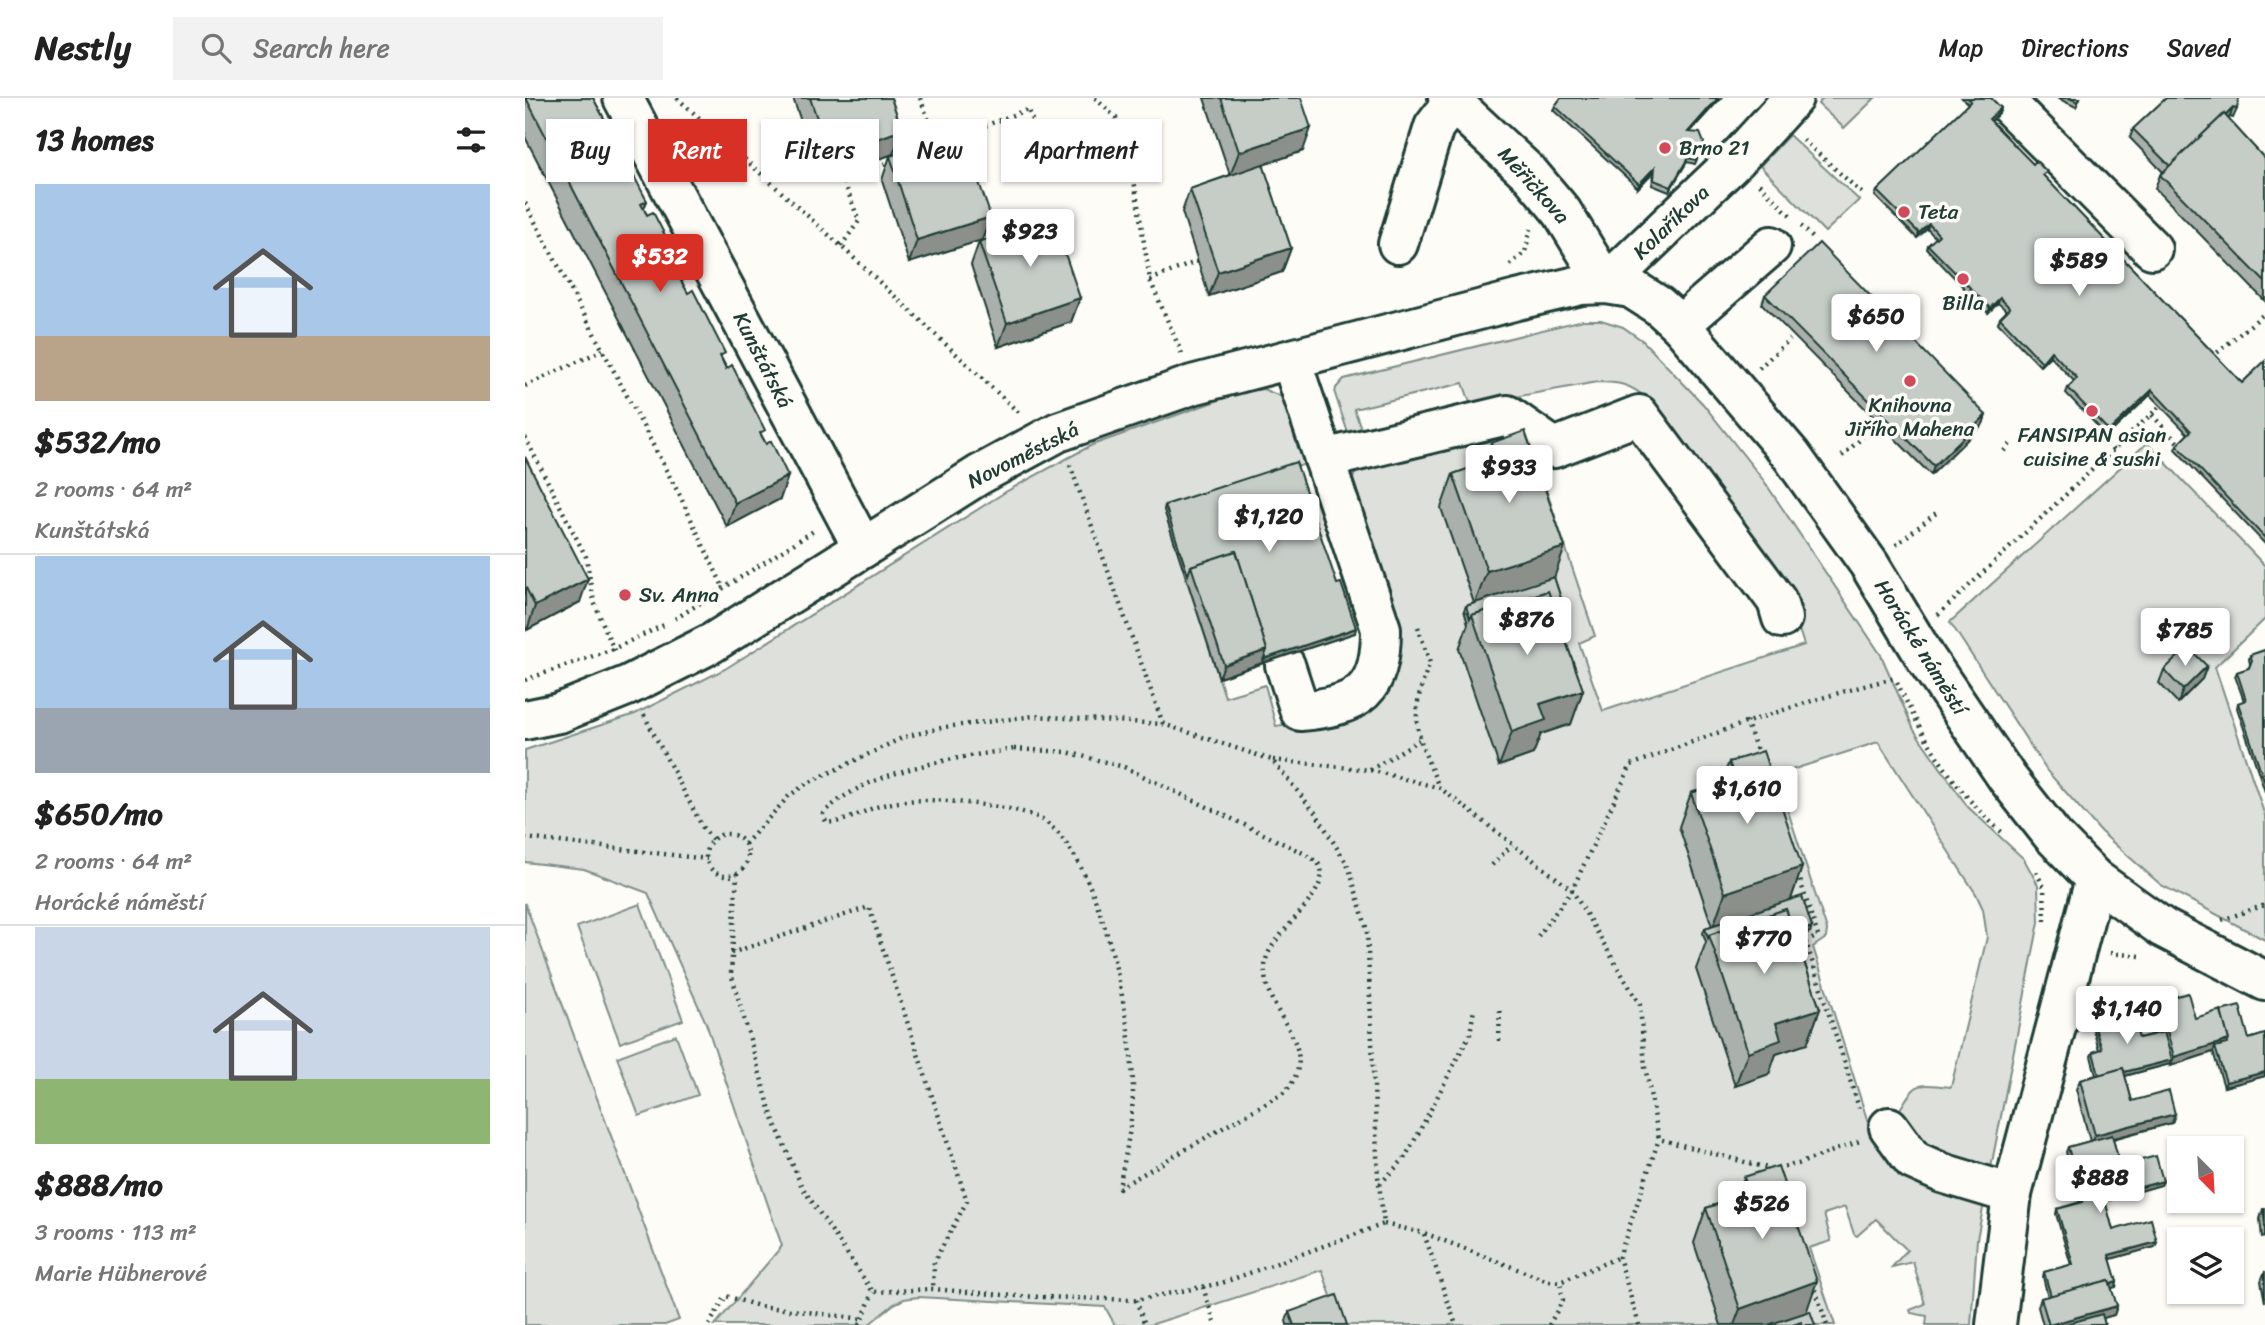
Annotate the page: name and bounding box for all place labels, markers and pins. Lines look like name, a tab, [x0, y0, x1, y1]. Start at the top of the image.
place label: Brno 21	[1679, 129, 1749, 167]
marker: Brno 21	[1657, 140, 1673, 156]
place label: Teta	[1918, 193, 1959, 231]
marker: Teta	[1896, 204, 1912, 220]
pin: $923	[989, 209, 1071, 269]
pin: $532	[619, 234, 701, 294]
pin: $589	[2038, 238, 2120, 298]
marker: Billa	[1955, 271, 1971, 287]
place label: Billa	[1942, 284, 1984, 322]
pin: $650	[1835, 294, 1917, 354]
marker: Knihovna Jiřího Mahena	[1902, 373, 1918, 389]
place label: Knihovna Jiřího Mahena	[1845, 386, 1975, 448]
marker: FANSIPAN asian cuisine & sushi	[2084, 403, 2100, 419]
place label: FANSIPAN asian cuisine & sushi	[2018, 416, 2166, 478]
pin: $933	[1468, 446, 1550, 505]
pin: $1,120	[1212, 494, 1326, 554]
place label: Sv. Anna	[639, 576, 720, 614]
marker: Sv. Anna	[617, 587, 633, 603]
pin: $876	[1486, 598, 1568, 657]
pin: $785	[2144, 608, 2226, 668]
pin: $1,610	[1690, 766, 1804, 826]
pin: $770	[1723, 916, 1805, 976]
pin: $1,140	[2070, 986, 2184, 1046]
pin: $888	[2059, 1156, 2141, 1215]
pin: $526	[1721, 1182, 1803, 1241]

